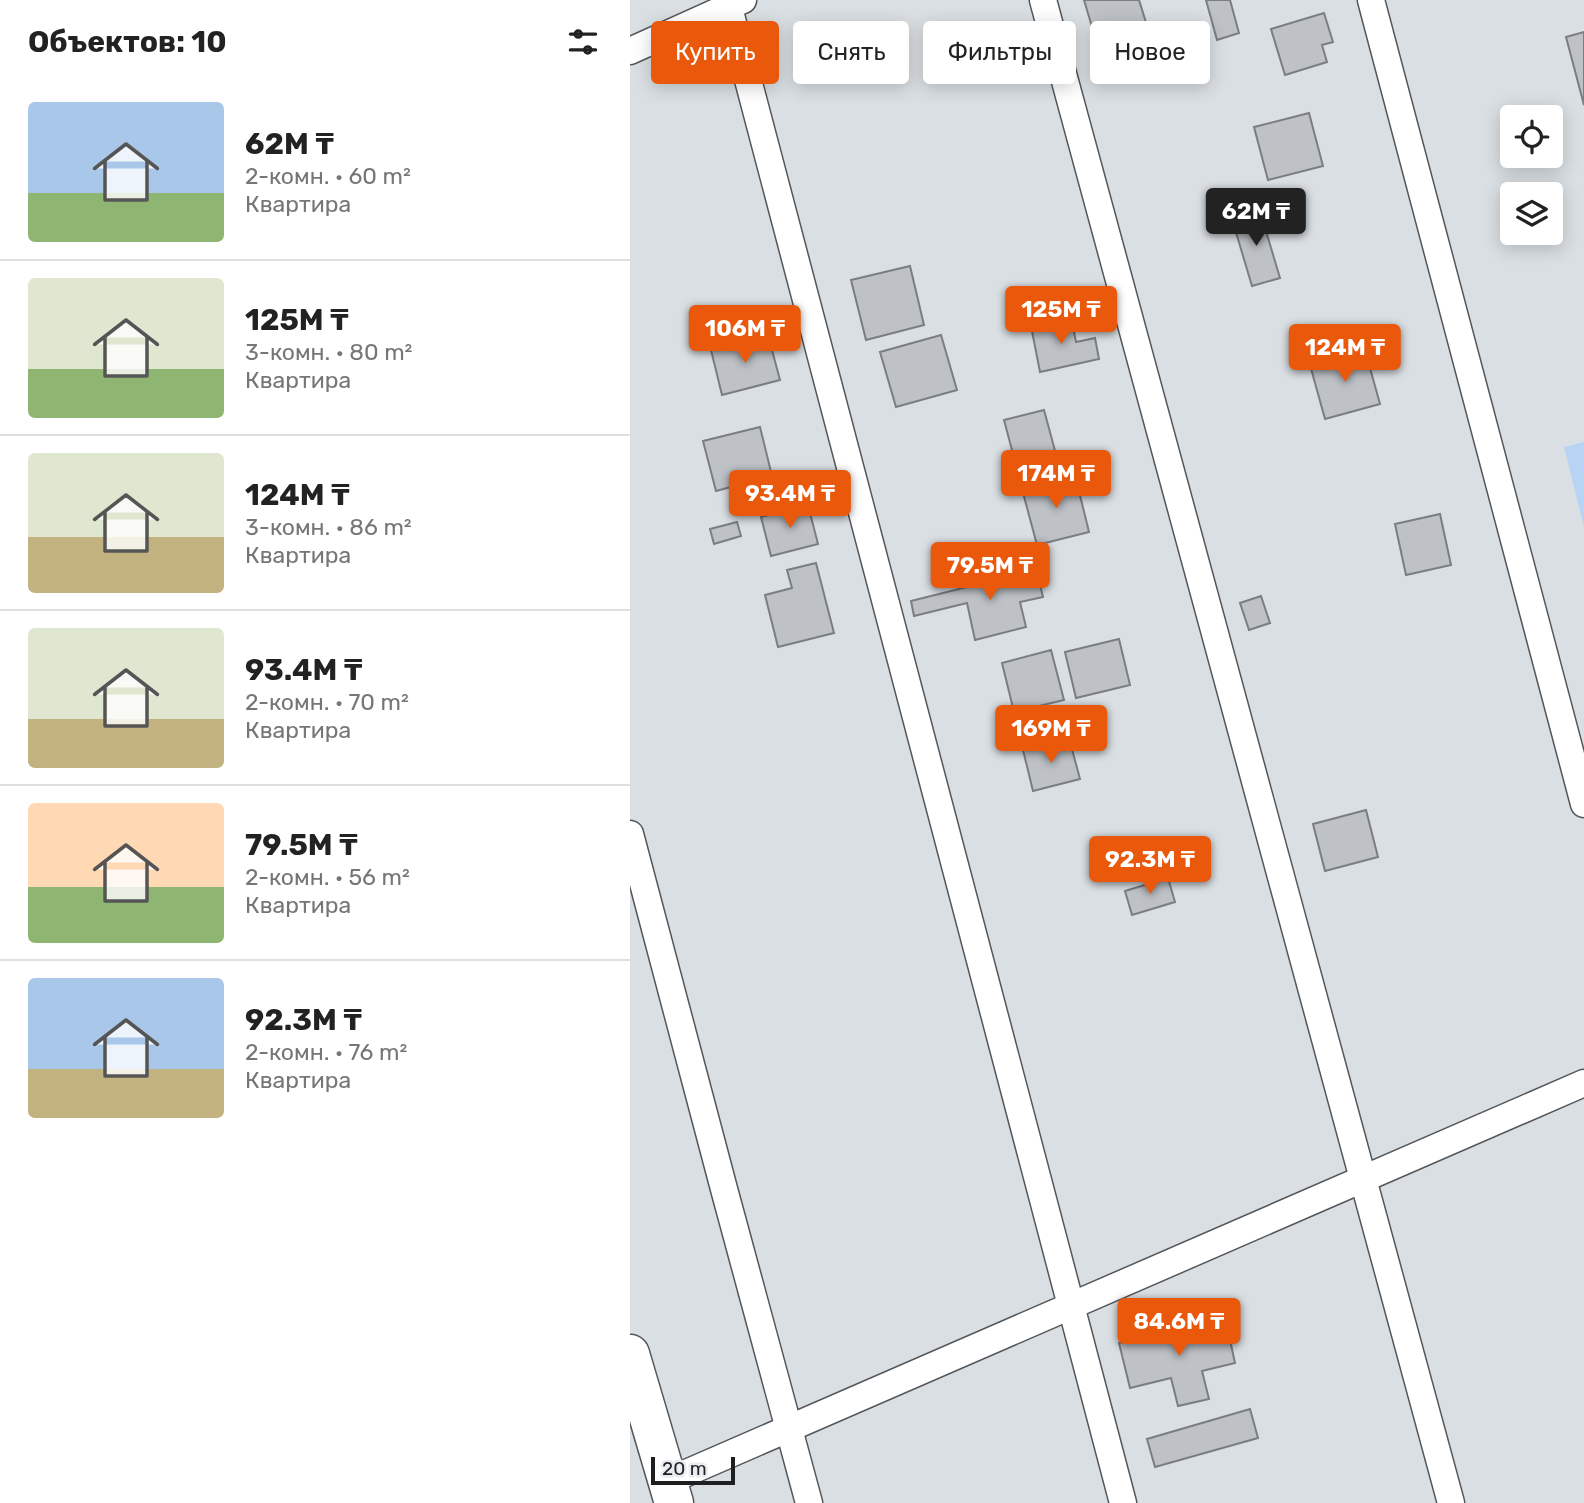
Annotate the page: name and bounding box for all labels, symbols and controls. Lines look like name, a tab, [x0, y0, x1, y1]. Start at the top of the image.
chip: Купить	[651, 21, 779, 84]
chip: Снять	[793, 21, 909, 84]
chip: Фильтры	[923, 21, 1076, 84]
chip: Новое	[1090, 21, 1210, 84]
icon: filters	[564, 23, 602, 61]
text: Объектов: 10	[28, 24, 227, 60]
map controls	[1500, 105, 1563, 245]
button: locate	[1500, 105, 1563, 168]
text: 62M ₸	[245, 126, 334, 162]
icon: home	[84, 130, 168, 214]
text: 2-комн. · 60 m²	[245, 162, 411, 190]
button: layers	[1500, 182, 1563, 245]
pin: 62M ₸	[1207, 188, 1305, 248]
text: Квартира	[245, 190, 351, 218]
text: 62M ₸	[1222, 197, 1290, 225]
pin: 125M ₸	[1004, 286, 1118, 346]
text: 125M ₸	[1021, 295, 1101, 323]
text: 125M ₸	[245, 302, 349, 338]
icon: home	[84, 306, 168, 390]
pin: 106M ₸	[688, 306, 802, 365]
text: 106M ₸	[705, 314, 785, 342]
pin: 124M ₸	[1288, 324, 1402, 384]
text: 124M ₸	[1305, 333, 1385, 361]
text: 3-комн. · 80 m²	[245, 338, 412, 366]
text: Квартира	[245, 366, 351, 394]
pin: 174M ₸	[999, 450, 1113, 510]
text: 174M ₸	[1017, 459, 1095, 487]
pin: 93.4M ₸	[725, 470, 855, 530]
text: 124M ₸	[245, 477, 350, 513]
text: 93.4M ₸	[745, 479, 835, 507]
icon: home	[84, 481, 168, 565]
text: 3-комн. · 86 m²	[245, 513, 412, 541]
text: Квартира	[245, 541, 351, 569]
pin: 79.5M ₸	[925, 542, 1055, 602]
text: 79.5M ₸	[947, 551, 1033, 579]
text: 93.4M ₸	[245, 652, 363, 688]
icon: home	[84, 656, 168, 740]
text: 2-комн. · 70 m²	[245, 688, 409, 716]
pin: 169M ₸	[994, 706, 1108, 765]
text: 169M ₸	[1011, 714, 1091, 742]
text: Квартира	[245, 716, 351, 744]
text: 79.5M ₸	[245, 827, 358, 863]
icon: home	[84, 831, 168, 915]
pin: 92.3M ₸	[1085, 836, 1215, 896]
text: 92.3M ₸	[1105, 845, 1195, 873]
text: 2-комн. · 56 m²	[245, 863, 410, 891]
text: Квартира	[245, 891, 351, 919]
text: 92.3M ₸	[245, 1002, 362, 1038]
icon: home	[84, 1006, 168, 1090]
text: 2-комн. · 76 m²	[245, 1038, 407, 1066]
text: Квартира	[245, 1066, 351, 1094]
pin: 84.6M ₸	[1114, 1298, 1244, 1358]
text: 84.6M ₸	[1134, 1307, 1224, 1335]
scale bar	[651, 1454, 735, 1486]
text: 20 m	[662, 1457, 707, 1480]

